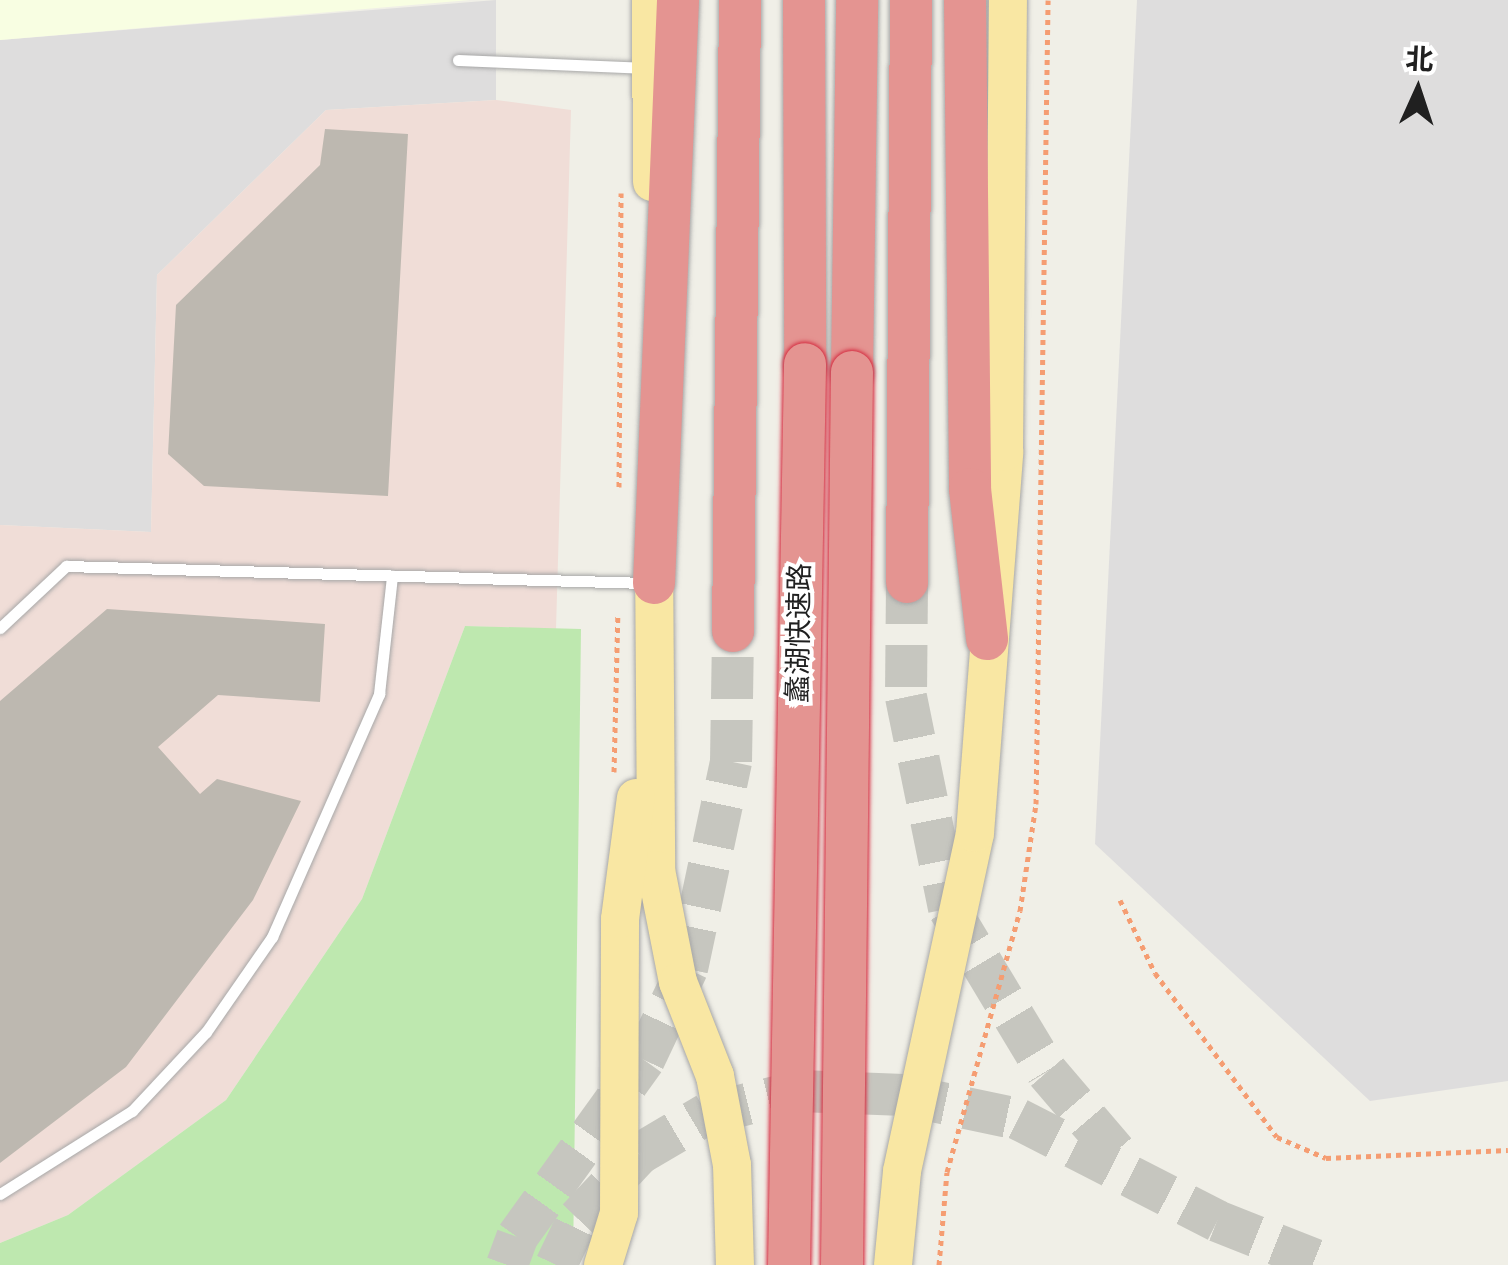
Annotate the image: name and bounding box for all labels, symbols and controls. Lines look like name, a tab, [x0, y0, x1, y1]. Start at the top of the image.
text: 北	[1405, 39, 1435, 81]
north arrow	[1368, 40, 1468, 140]
street label: 蠡湖快速路	[781, 563, 817, 703]

